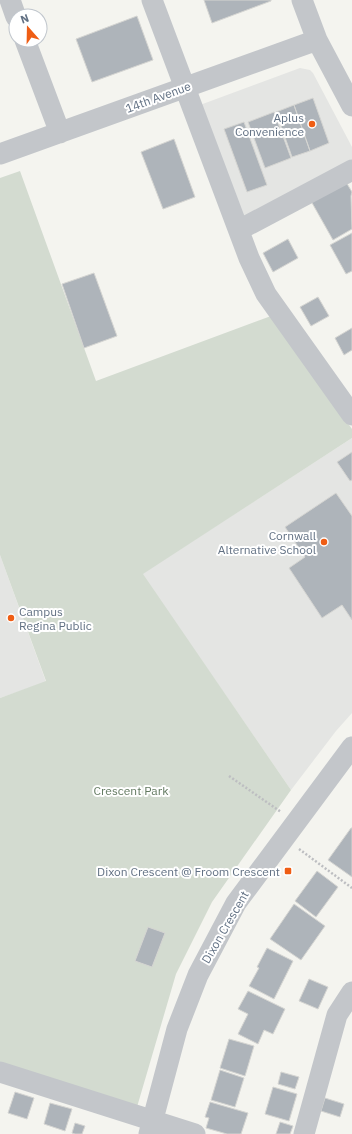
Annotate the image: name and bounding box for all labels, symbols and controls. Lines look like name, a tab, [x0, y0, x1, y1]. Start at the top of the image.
north arrow	[8, 8, 48, 48]
text: N	[18, 11, 31, 27]
street label: 14th Avenue	[123, 78, 193, 116]
place label: Aplus Convenience	[235, 110, 304, 139]
marker: Aplus Convenience	[307, 119, 317, 129]
place label: Cornwall Alternative School	[218, 528, 316, 557]
marker: Cornwall Alternative School	[319, 537, 329, 547]
place label: Campus Regina Public	[19, 604, 92, 633]
marker: Campus Regina Public	[6, 613, 16, 623]
park label: Crescent Park	[94, 783, 169, 798]
place label: Dixon Crescent @ Froom Crescent	[97, 864, 280, 879]
marker: Dixon Crescent @ Froom Crescent	[283, 866, 293, 876]
street label: Dixon Crescent	[198, 888, 252, 966]

